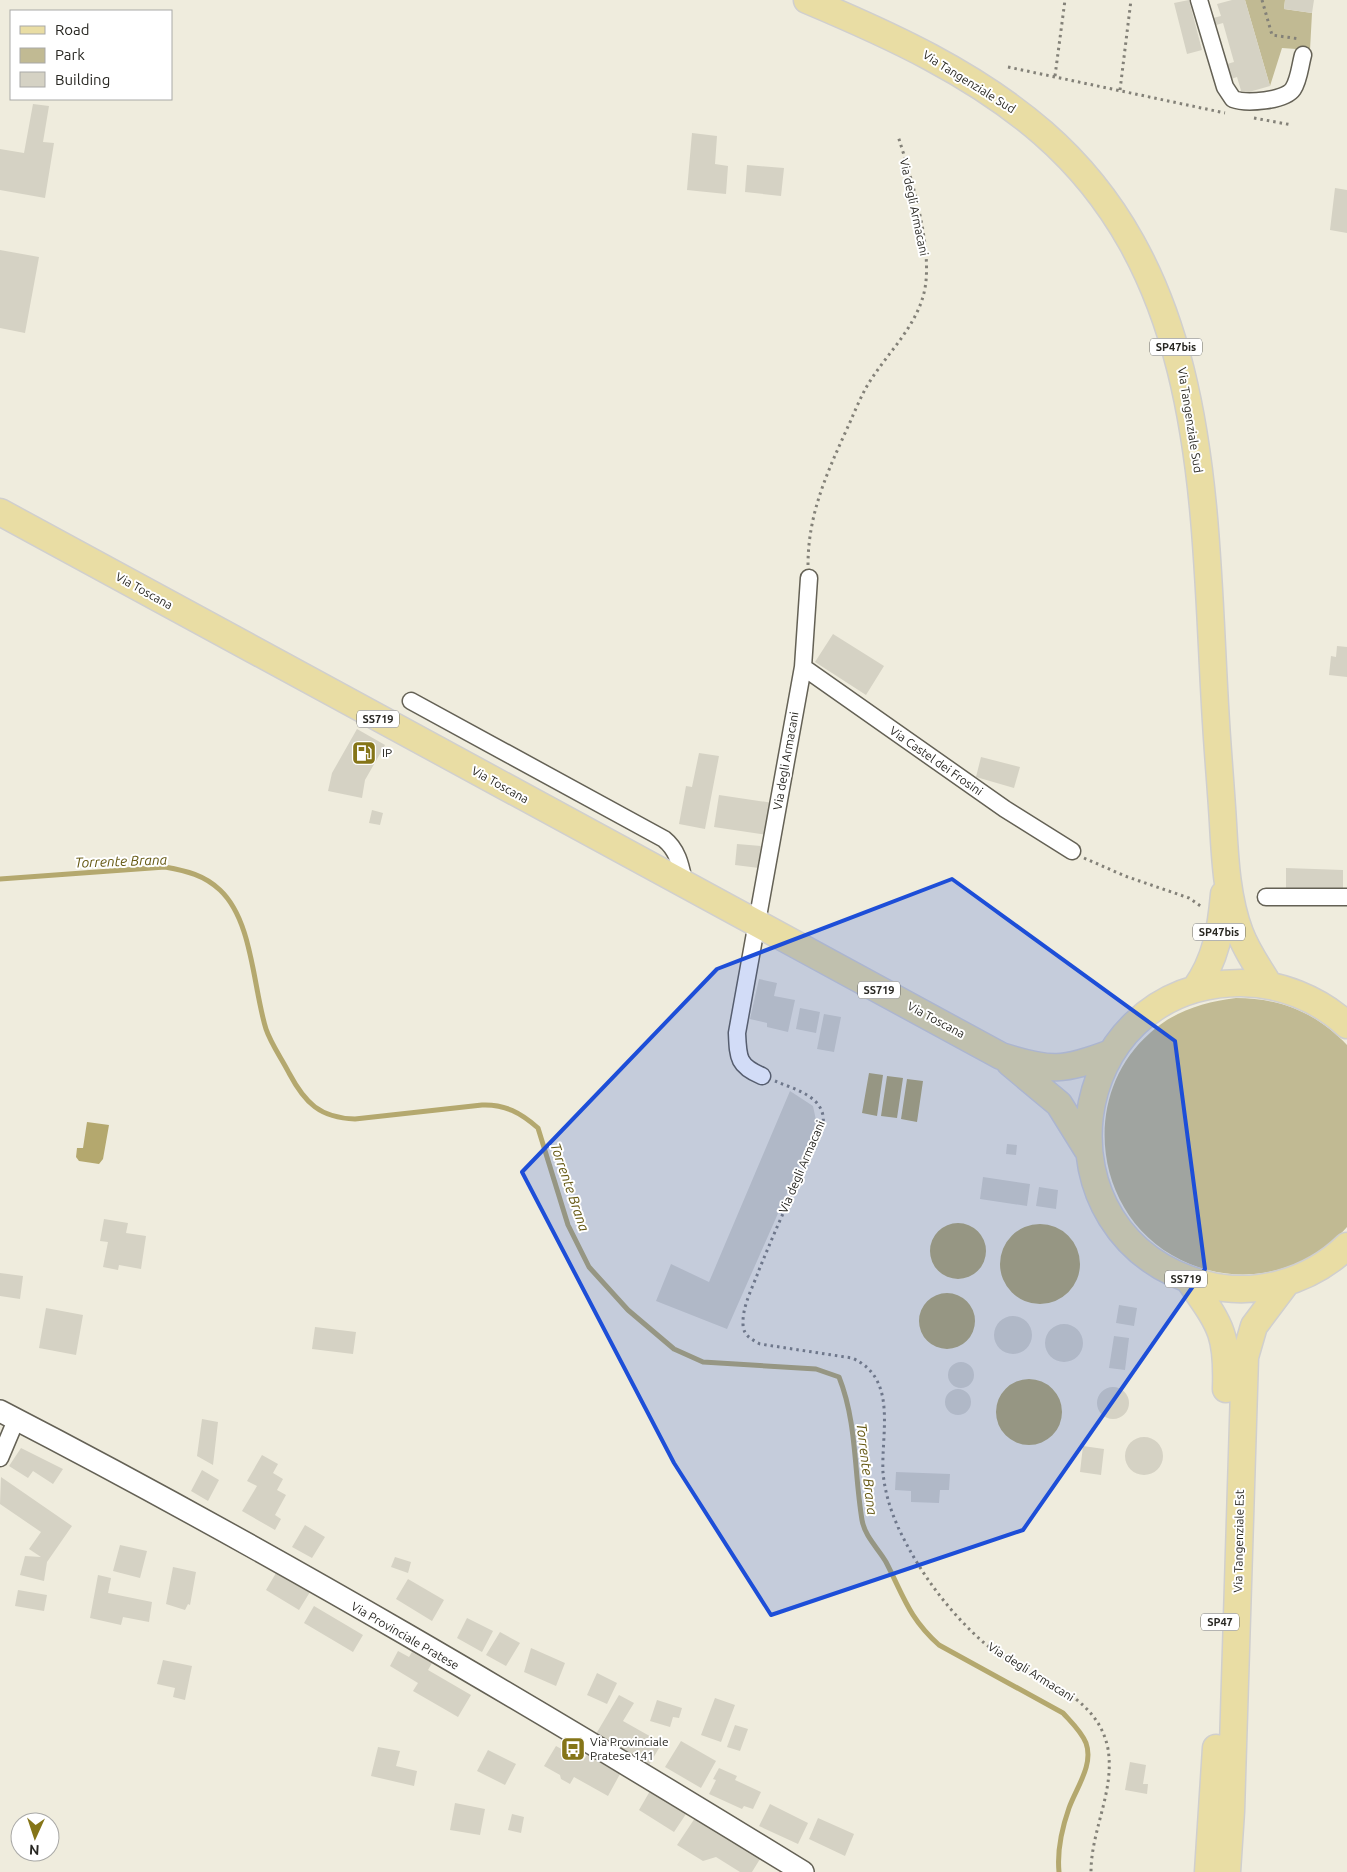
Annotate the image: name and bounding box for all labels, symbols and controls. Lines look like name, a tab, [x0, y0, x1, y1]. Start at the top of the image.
legend	[10, 10, 172, 100]
text: Road	[55, 21, 90, 38]
text: Park	[55, 46, 85, 63]
street label: Via Tangenziale Sud	[921, 48, 1018, 115]
text: Building	[55, 71, 110, 88]
street label: Via degli Armacani	[898, 157, 931, 257]
road number: SP47bis	[1150, 338, 1202, 356]
street label: Via Tangenziale Sud	[1176, 366, 1205, 474]
street label: Via Toscana	[114, 570, 175, 611]
road number: SS719	[357, 711, 399, 728]
street label: Via degli Armacani	[770, 711, 801, 811]
street label: Via Castel dei Frosini	[887, 724, 985, 798]
fuel station icon: IP	[351, 740, 377, 766]
place label: IP	[382, 746, 392, 759]
street label: Via Toscana	[470, 764, 531, 805]
water label: Torrente Brana	[75, 851, 168, 871]
road number: SP47bis	[1193, 924, 1245, 940]
road number: SS719	[858, 982, 900, 998]
street label: Via Toscana	[905, 999, 967, 1040]
street label: Via degli Armacani	[776, 1118, 827, 1215]
water label: Torrente Brana	[547, 1141, 593, 1234]
road number: SS719	[1165, 1270, 1207, 1288]
water label: Torrente Brana	[853, 1422, 881, 1516]
street label: Via Tangenziale Est	[1231, 1489, 1246, 1593]
street label: Via Provinciale Pratese	[349, 1599, 461, 1672]
road number: SP47	[1201, 1614, 1239, 1630]
street label: Via degli Armacani	[986, 1640, 1077, 1704]
place label: Via Provinciale Pratese 141	[590, 1735, 669, 1762]
bus stop icon: Via Provinciale Pratese 141	[560, 1736, 586, 1762]
north arrow	[10, 1812, 60, 1862]
text: N	[29, 1842, 40, 1858]

